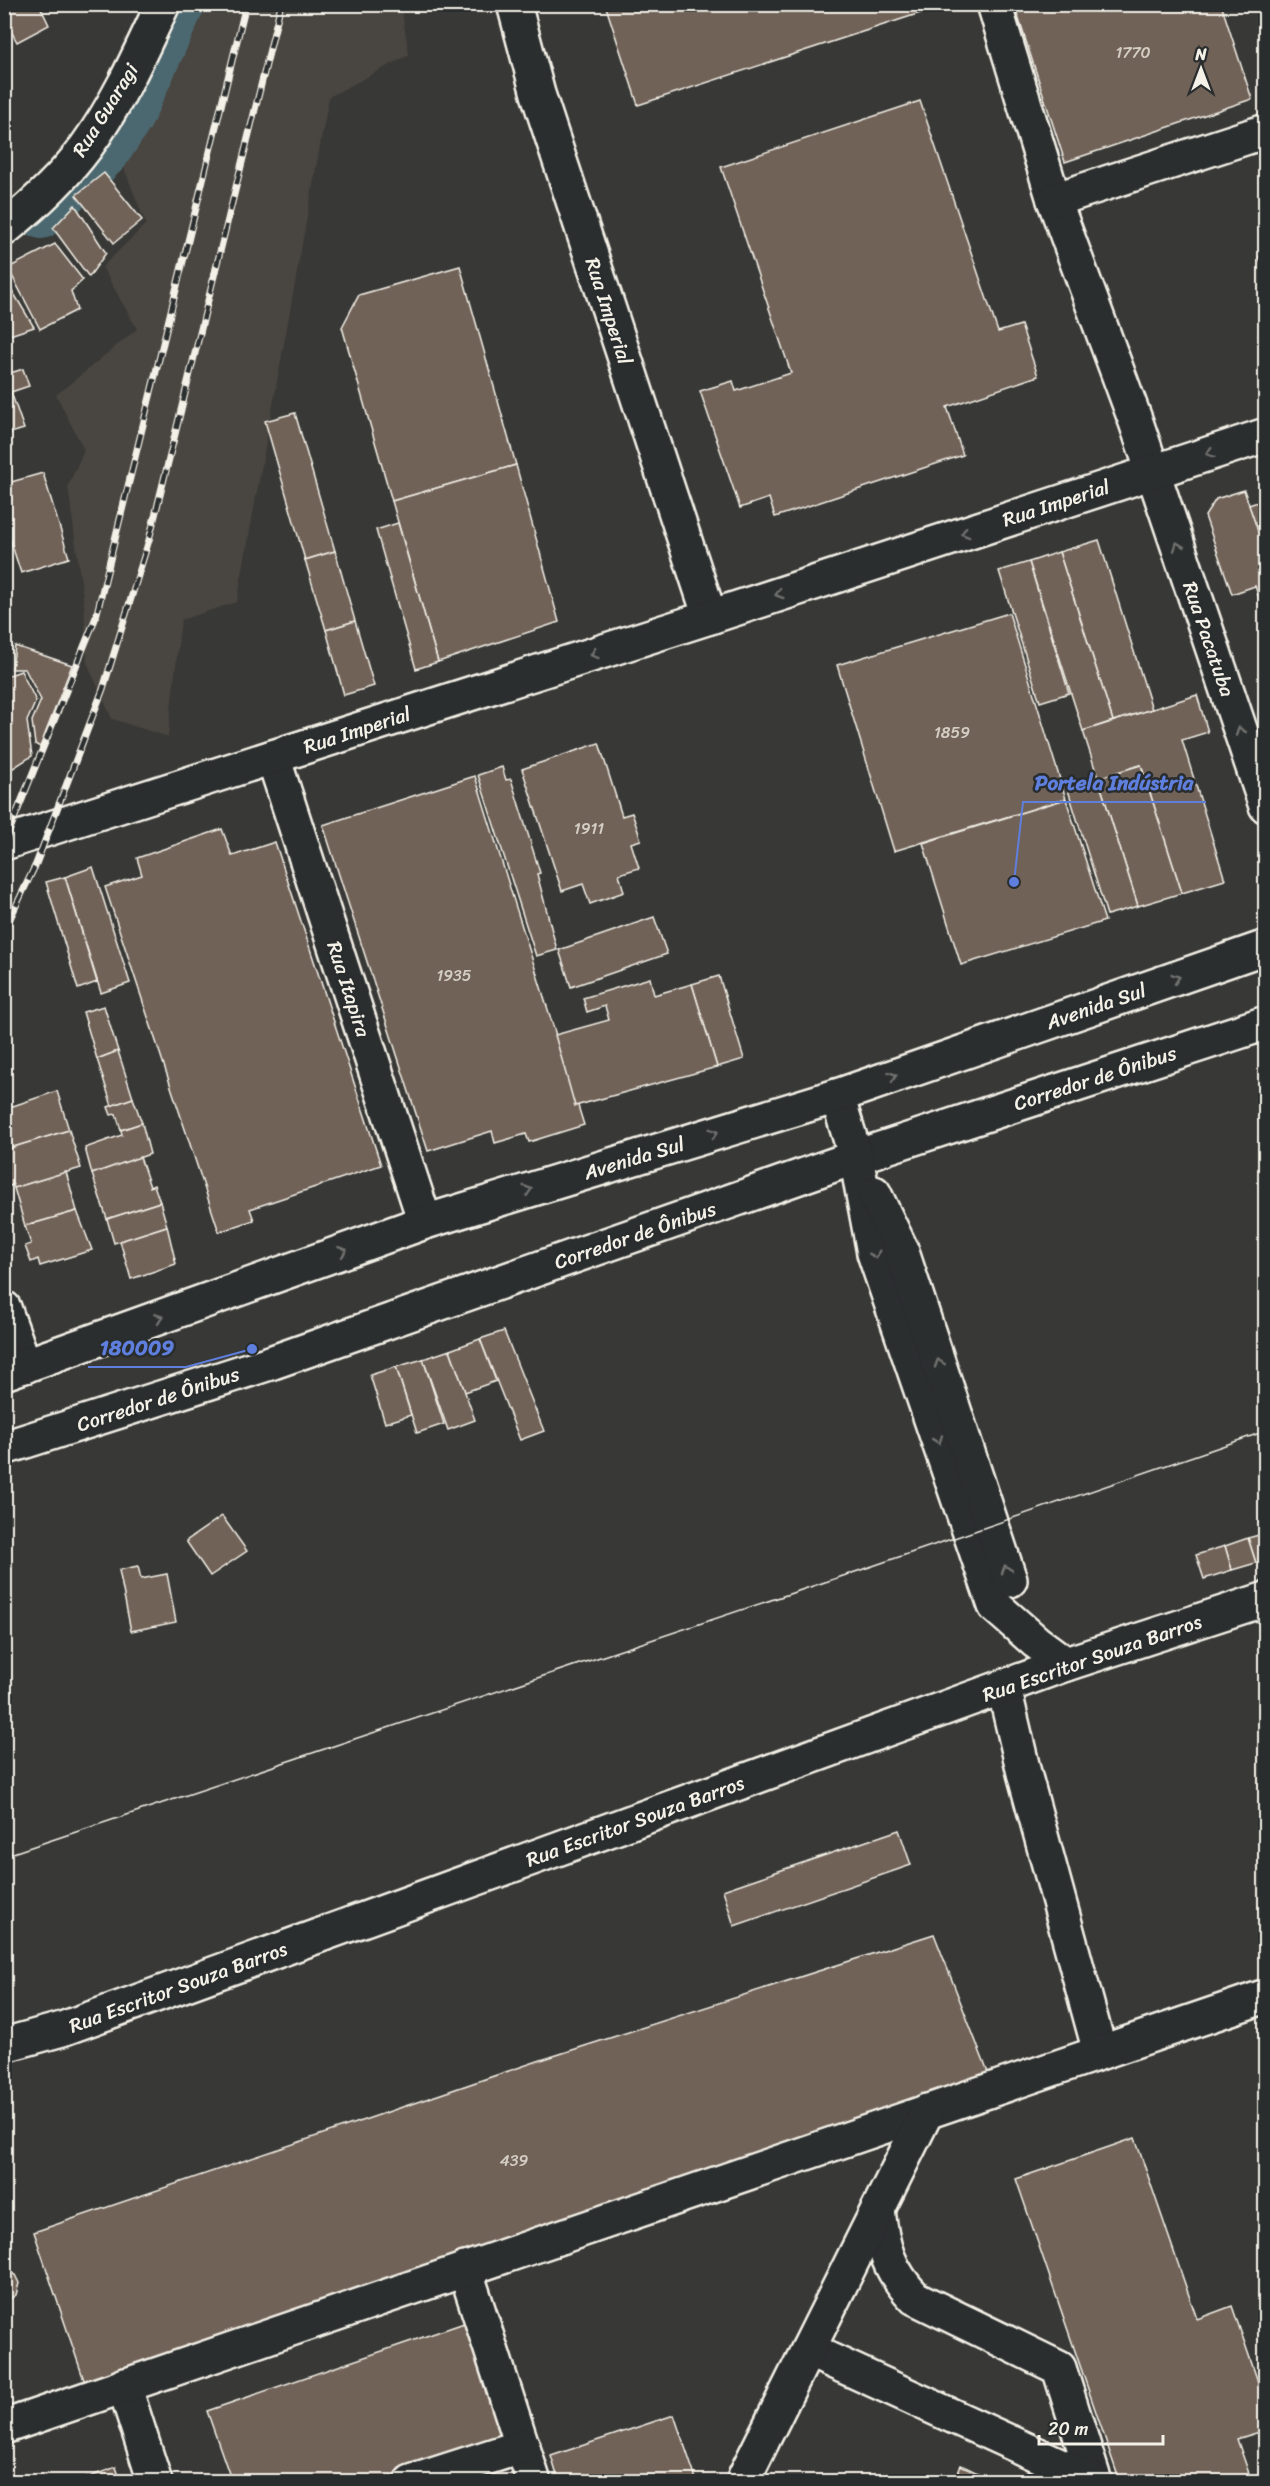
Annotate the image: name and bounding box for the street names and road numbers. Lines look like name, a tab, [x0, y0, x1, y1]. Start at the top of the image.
street label: Rua Guaragi	[63, 56, 148, 164]
street label: Rua Imperial	[575, 253, 643, 371]
street label: Rua Imperial	[998, 469, 1116, 537]
street label: Rua Pacatuba	[1172, 577, 1245, 702]
street label: Rua Imperial	[299, 696, 417, 764]
street label: Rua Itapira	[317, 937, 381, 1043]
street label: Avenida Sul	[1040, 973, 1152, 1040]
street label: Corredor de Ônibus	[1009, 1035, 1182, 1121]
street label: Avenida Sul	[578, 1126, 690, 1191]
street label: Corredor de Ônibus	[549, 1191, 722, 1280]
street label: Corredor de Ônibus	[72, 1356, 245, 1442]
street label: Rua Escritor Souza Barros	[978, 1604, 1207, 1712]
street label: Rua Escritor Souza Barros	[521, 1765, 750, 1877]
street label: Rua Escritor Souza Barros	[64, 1931, 293, 2043]

